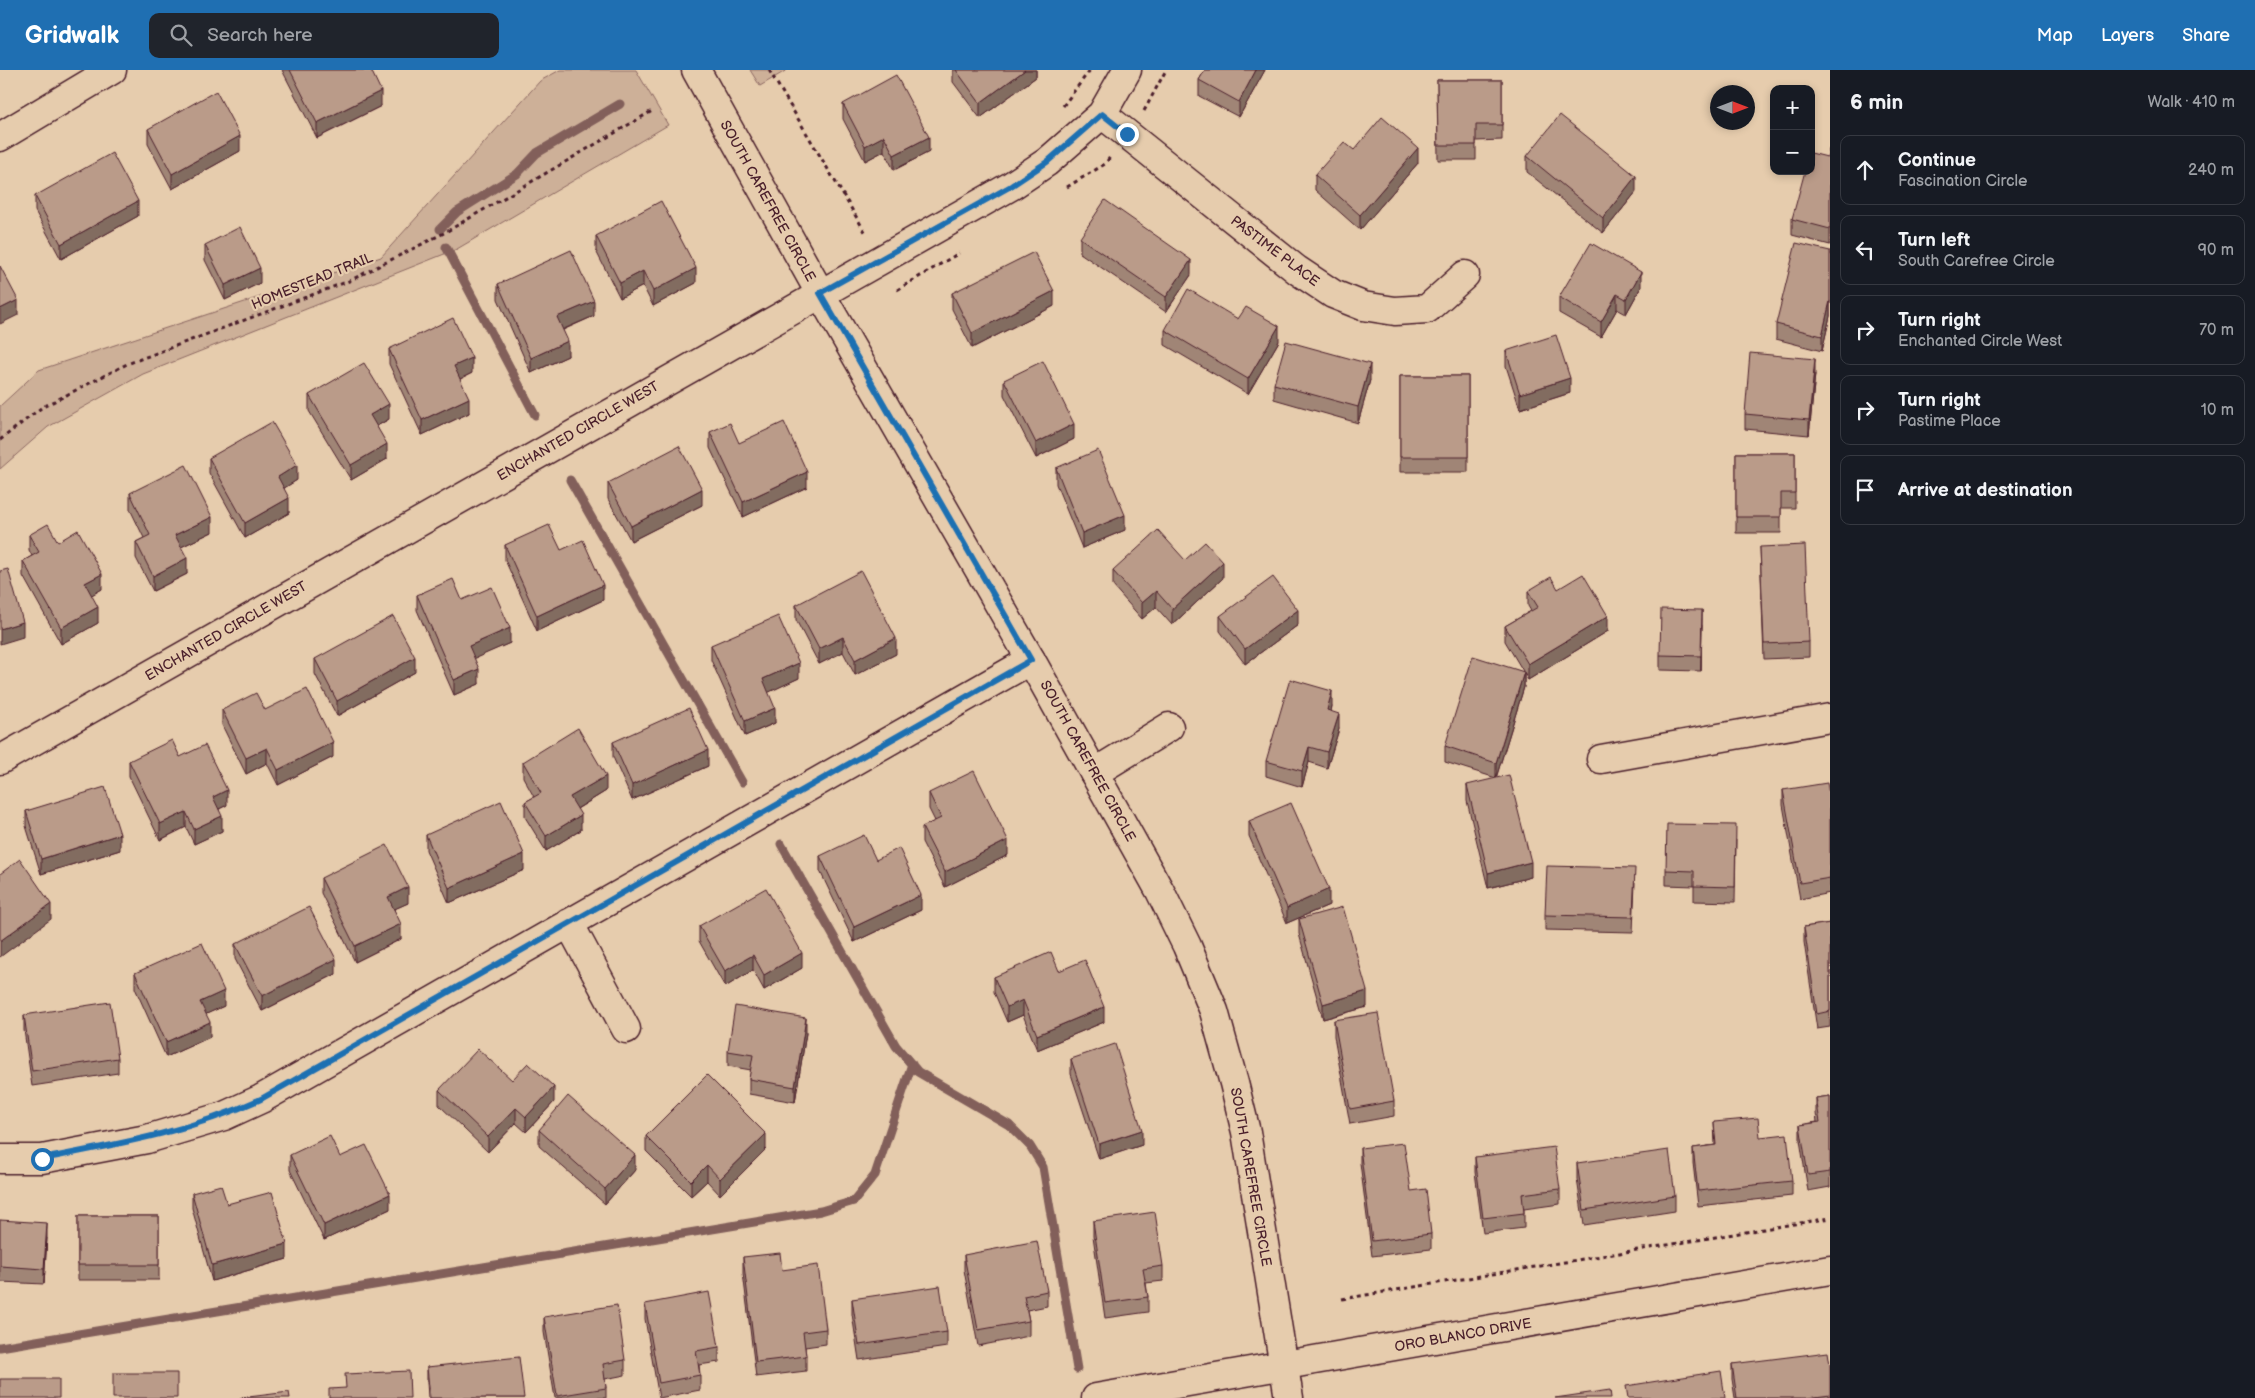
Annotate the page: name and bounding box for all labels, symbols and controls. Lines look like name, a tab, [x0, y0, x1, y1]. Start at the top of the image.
search box	[149, 13, 499, 58]
text: Gridwalk	[25, 21, 119, 50]
icon: search	[167, 21, 195, 49]
text: Search here	[207, 24, 312, 47]
text: Map	[2037, 25, 2073, 46]
text: Layers	[2101, 25, 2154, 46]
text: Share	[2182, 25, 2230, 46]
north arrow	[1710, 85, 1755, 130]
map controls	[1770, 85, 1815, 175]
button: +	[1770, 85, 1815, 130]
text: 6 min	[1850, 90, 1903, 115]
text: Walk · 410 m	[2148, 93, 2235, 112]
street label: SOUTH CAREFREE CIRCLE	[717, 118, 819, 284]
route end	[1116, 123, 1139, 146]
button: −	[1770, 130, 1815, 175]
text: Continue	[1898, 149, 1976, 172]
icon: ahead	[1851, 156, 1879, 184]
text: 240 m	[2188, 161, 2234, 180]
text: Fascination Circle	[1898, 172, 2028, 191]
street label: PASTIME PLACE	[1227, 212, 1323, 290]
text: Turn left	[1898, 229, 1970, 252]
icon: left	[1851, 236, 1879, 264]
text: 90 m	[2198, 241, 2234, 260]
street label: HOMESTEAD TRAIL	[249, 249, 375, 313]
text: South Carefree Circle	[1898, 252, 2055, 271]
text: Turn right	[1898, 309, 1981, 332]
icon: right	[1851, 316, 1879, 344]
text: 70 m	[2199, 321, 2234, 340]
text: Enchanted Circle West	[1898, 332, 2062, 351]
street label: ENCHANTED CIRCLE WEST	[494, 377, 662, 484]
text: Turn right	[1898, 389, 1981, 412]
icon: right	[1851, 396, 1879, 424]
text: 10 m	[2201, 401, 2234, 420]
text: Pastime Place	[1898, 412, 2001, 431]
icon: arrive	[1851, 476, 1879, 504]
text: Arrive at destination	[1898, 479, 2073, 502]
street label: ENCHANTED CIRCLE WEST	[142, 577, 310, 684]
street label: SOUTH CAREFREE CIRCLE	[1037, 678, 1139, 844]
street label: SOUTH CAREFREE CIRCLE	[1227, 1086, 1275, 1268]
route start	[31, 1148, 54, 1171]
street label: ORO BLANCO DRIVE	[1393, 1315, 1533, 1355]

